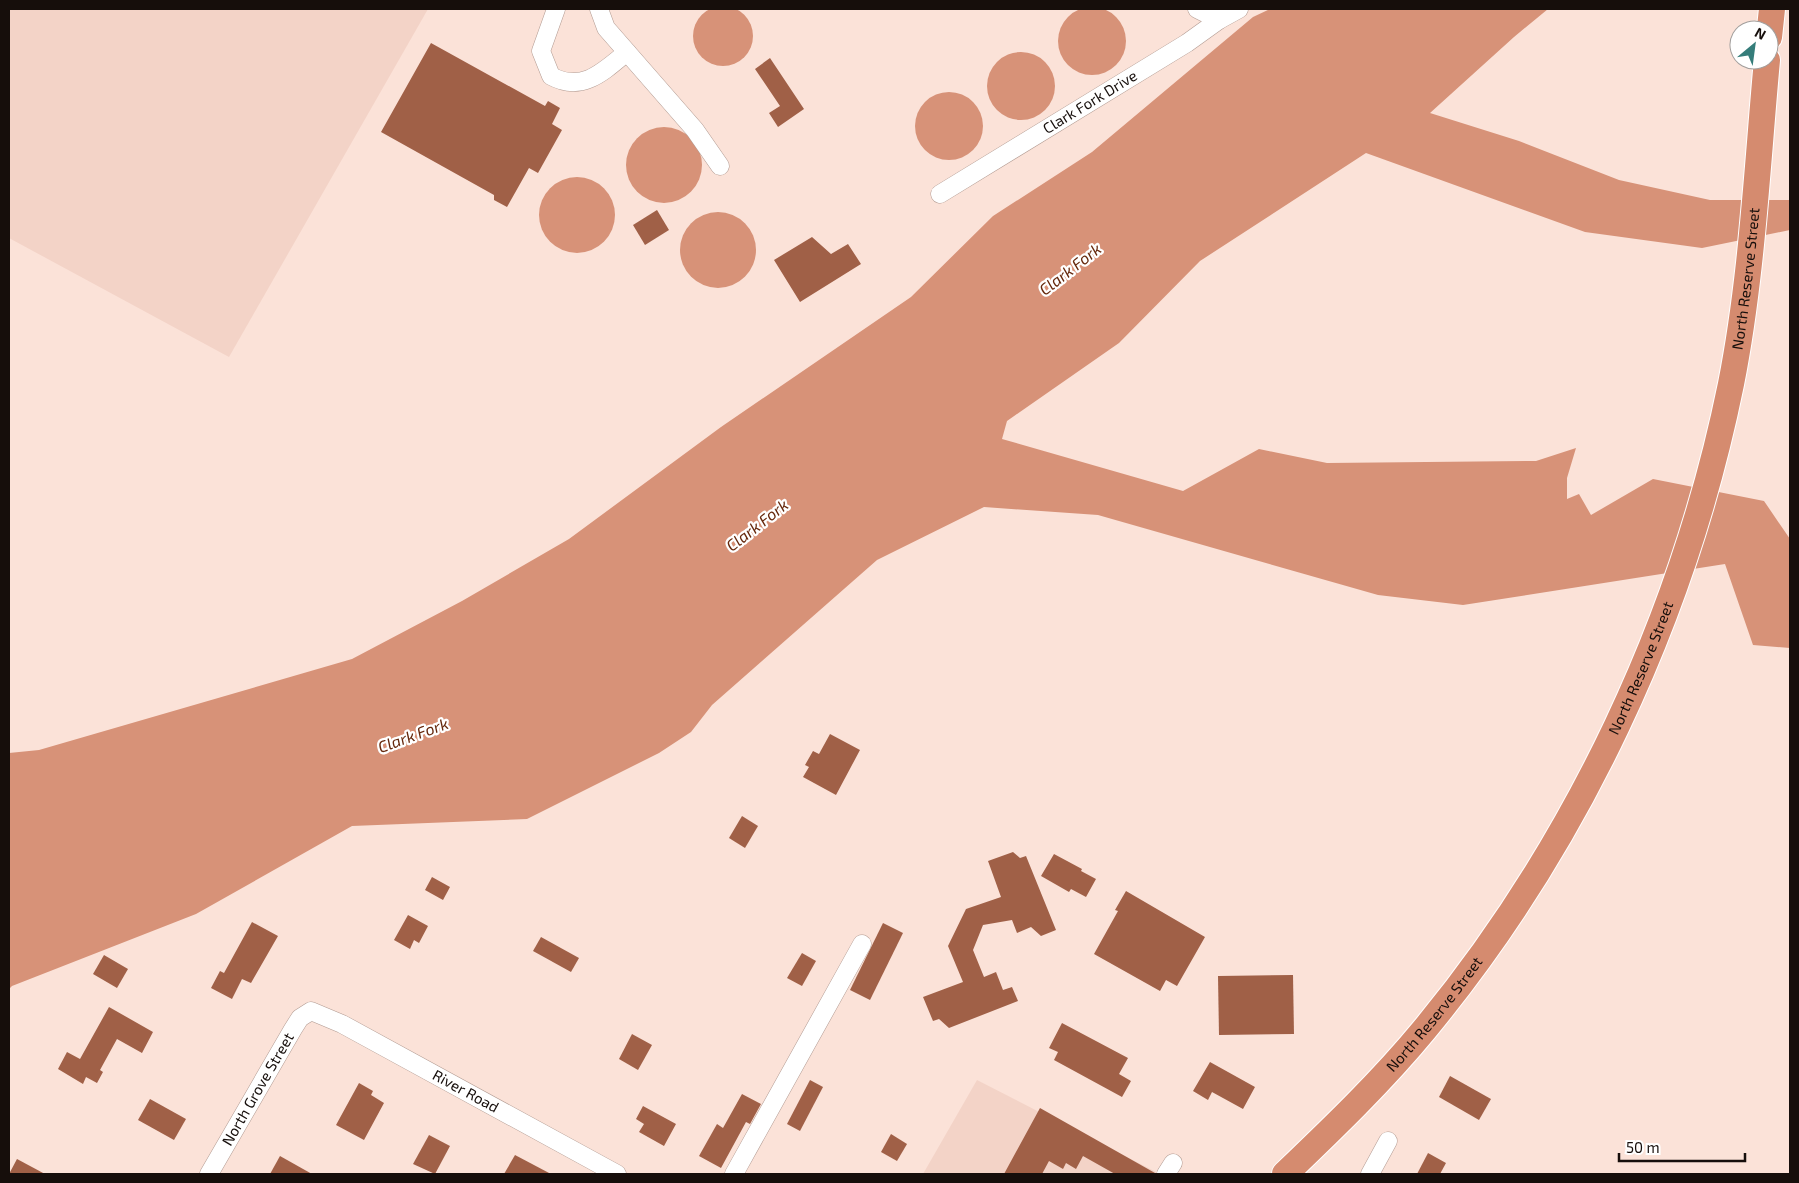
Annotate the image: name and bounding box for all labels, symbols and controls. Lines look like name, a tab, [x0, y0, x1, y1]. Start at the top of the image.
north arrow	[1729, 20, 1779, 70]
text: N	[1752, 23, 1769, 43]
street label: Clark Fork Drive	[1039, 66, 1140, 137]
street label: North Reserve Street	[1727, 207, 1763, 351]
water label: Clark Fork	[1035, 239, 1104, 299]
water label: Clark Fork	[722, 495, 791, 555]
street label: North Reserve Street	[1604, 598, 1676, 737]
water label: Clark Fork	[375, 713, 451, 756]
street label: North Reserve Street	[1382, 953, 1486, 1075]
street label: North Grove Street	[217, 1029, 297, 1148]
street label: River Road	[430, 1065, 502, 1116]
scale bar	[1619, 1130, 1745, 1162]
text: 50 m	[1626, 1138, 1660, 1156]

